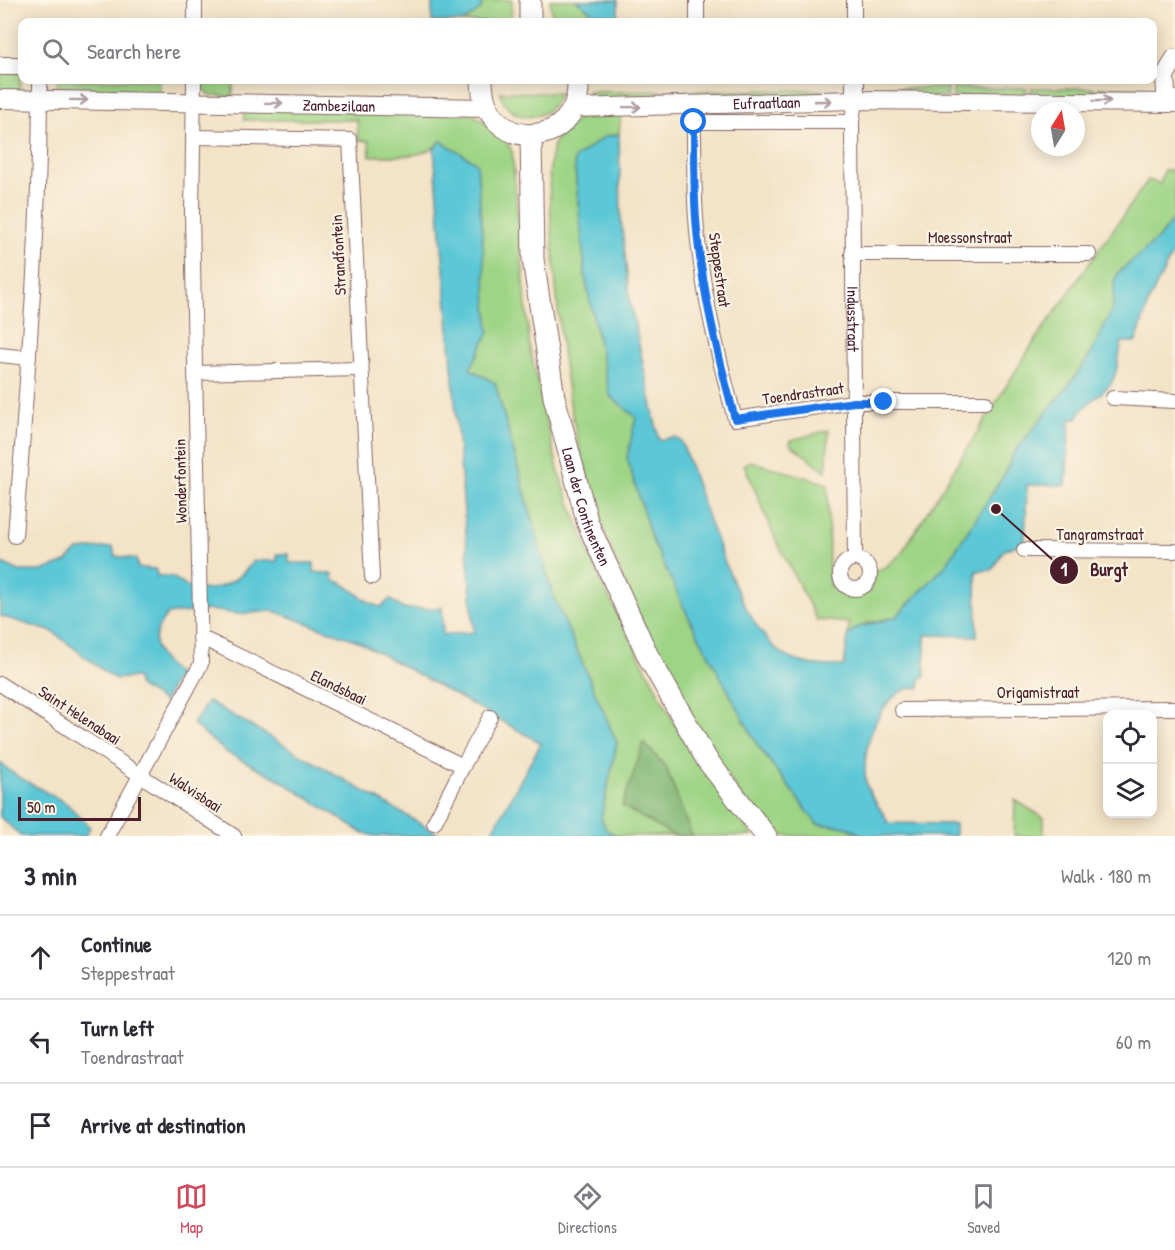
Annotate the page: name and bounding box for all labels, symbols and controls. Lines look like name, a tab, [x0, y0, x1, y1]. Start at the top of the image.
search box	[18, 18, 1157, 84]
icon: search	[39, 35, 72, 68]
text: Search here	[87, 36, 181, 66]
street label: Eufraatlaan	[733, 91, 801, 114]
one-way arrow	[69, 94, 89, 106]
street label: Zambezilaan	[302, 94, 376, 117]
one-way arrow	[1092, 95, 1112, 107]
one-way arrow	[813, 96, 833, 107]
one-way arrow	[264, 97, 284, 109]
one-way arrow	[621, 101, 641, 113]
north arrow	[1031, 102, 1085, 156]
route start	[680, 108, 706, 134]
street label: Strandfontein	[325, 214, 351, 296]
street label: Moessonstraat	[928, 226, 1013, 248]
street label: Steppestraat	[704, 231, 736, 309]
street label: Indusstraat	[842, 286, 865, 352]
street label: Toendrastraat	[761, 376, 846, 410]
route end	[870, 388, 896, 414]
street label: Wonderfontein	[168, 439, 192, 523]
street label: Laan der Continenten	[557, 445, 616, 569]
street label: Tangramstraat	[1056, 523, 1144, 545]
callout: Burgt	[1049, 552, 1140, 588]
text: 1	[1061, 557, 1068, 582]
text: Burgt	[1090, 557, 1129, 583]
street label: Elandsbaai	[307, 664, 371, 710]
street label: Saint Helenabaai	[34, 680, 126, 750]
street label: Origamistraat	[997, 681, 1080, 703]
map controls	[1103, 710, 1157, 818]
button: locate	[1103, 710, 1157, 764]
button: layers	[1103, 764, 1157, 818]
street label: Walvisbaai	[165, 767, 227, 817]
scale bar	[18, 794, 141, 822]
text: 50 m	[27, 796, 56, 818]
text: 3 min	[24, 858, 77, 893]
text: Walk · 180 m	[1061, 862, 1151, 889]
text: Continue	[81, 929, 152, 959]
icon: ahead	[24, 941, 57, 974]
text: 120 m	[1107, 944, 1151, 971]
text: Steppestraat	[81, 959, 175, 986]
text: Turn left	[81, 1013, 154, 1043]
icon: left	[24, 1025, 57, 1058]
text: 60 m	[1116, 1028, 1151, 1055]
text: Toendrastraat	[81, 1043, 184, 1070]
icon: arrive	[24, 1109, 57, 1142]
text: Arrive at destination	[81, 1110, 246, 1140]
tab: Map	[175, 1180, 208, 1238]
tab: Directions	[558, 1180, 617, 1238]
tab: Saved	[967, 1180, 1000, 1238]

